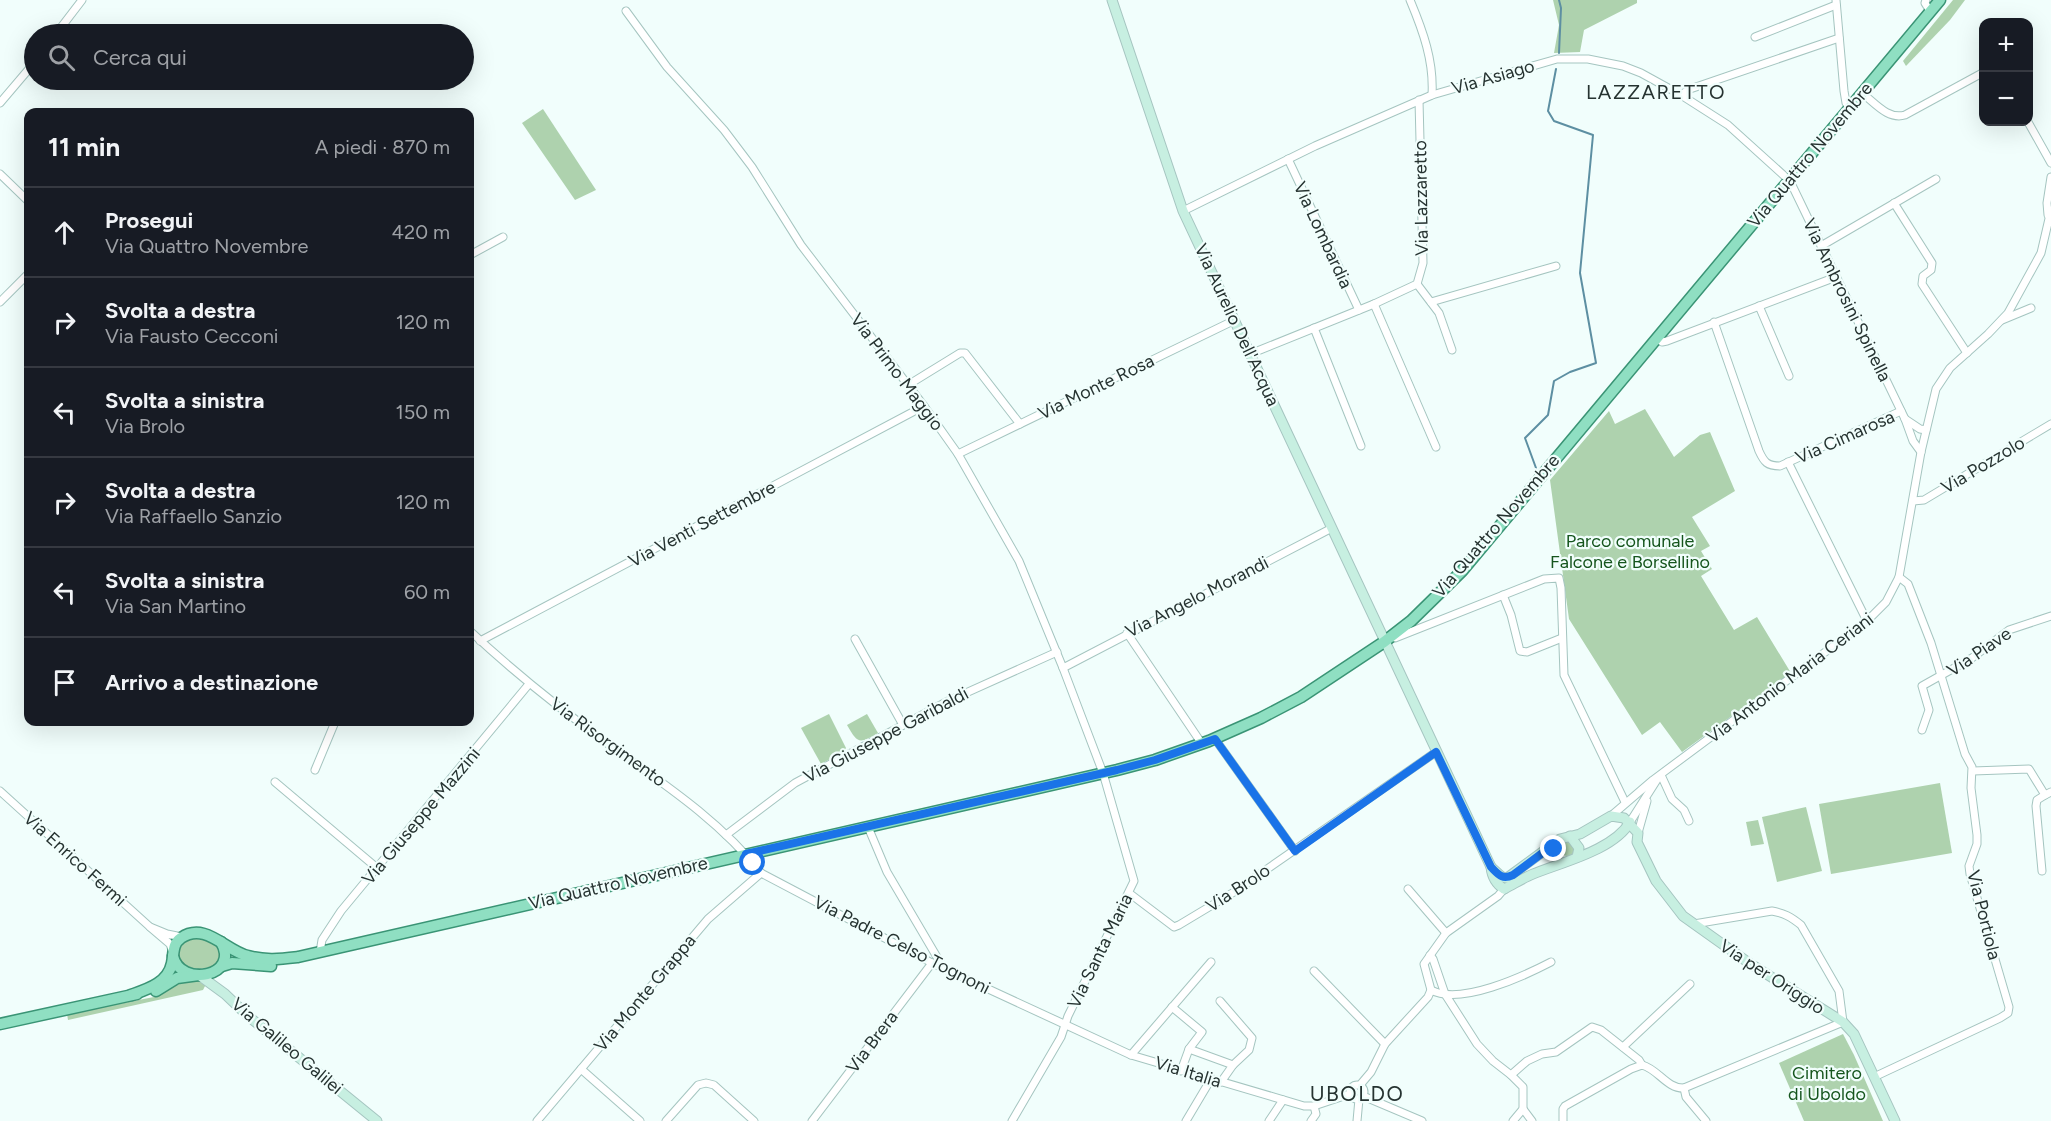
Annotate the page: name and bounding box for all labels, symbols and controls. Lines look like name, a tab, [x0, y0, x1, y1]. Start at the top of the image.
map controls	[1979, 18, 2033, 126]
button: +	[1979, 18, 2033, 72]
search box	[24, 24, 474, 90]
icon: search	[45, 41, 78, 74]
text: Cerca qui	[93, 44, 187, 71]
street label: Via Asiago	[1449, 55, 1537, 99]
button: −	[1979, 72, 2033, 126]
street label: Via Quattro Novembre	[1743, 78, 1877, 232]
district label: LAZZARETTO	[1586, 80, 1726, 104]
text: 11 min	[48, 131, 120, 163]
text: A piedi · 870 m	[315, 135, 450, 159]
street label: Via Lazzaretto	[1409, 140, 1433, 256]
street label: Via Lombardia	[1289, 178, 1357, 292]
text: Prosegui	[105, 207, 193, 234]
street label: Via Ambrosini Spinella	[1798, 215, 1896, 385]
icon: ahead	[48, 216, 81, 249]
text: 420 m	[392, 220, 450, 244]
text: Via Quattro Novembre	[105, 234, 308, 258]
street label: Via Aurelio Dell'Acqua	[1190, 240, 1284, 410]
text: Svolta a destra	[105, 297, 255, 324]
icon: right	[48, 306, 81, 339]
street label: Via Primo Maggio	[846, 309, 948, 435]
text: 120 m	[396, 310, 450, 334]
text: Via Fausto Cecconi	[105, 324, 279, 348]
street label: Via Monte Rosa	[1034, 349, 1158, 425]
text: Svolta a sinistra	[105, 387, 264, 414]
icon: left	[48, 396, 81, 429]
text: 150 m	[395, 400, 450, 424]
street label: Via Cimarosa	[1792, 405, 1898, 469]
text: Via Brolo	[105, 414, 185, 438]
street label: Via Pozzolo	[1937, 431, 2029, 499]
street label: Via Quattro Novembre	[1428, 450, 1564, 602]
street label: Via Venti Settembre	[625, 476, 779, 572]
text: Svolta a destra	[105, 477, 255, 504]
icon: right	[48, 486, 81, 519]
text: 120 m	[396, 490, 450, 514]
text: Via Raffaello Sanzio	[105, 504, 282, 528]
park label: Parco comunale Falcone e Borsellino	[1550, 530, 1710, 573]
street label: Via Angelo Morandi	[1122, 551, 1272, 643]
text: Svolta a sinistra	[105, 567, 264, 594]
icon: left	[48, 576, 81, 609]
text: 60 m	[404, 580, 450, 604]
text: Via San Martino	[105, 594, 246, 618]
street label: Via Antonio Maria Ceriani	[1702, 608, 1878, 748]
street label: Via Piave	[1943, 622, 2016, 682]
icon: arrive	[48, 666, 81, 699]
text: Arrivo a destinazione	[105, 669, 318, 696]
street label: Via Giuseppe Garibaldi	[800, 682, 972, 788]
street label: Via Risorgimento	[546, 693, 670, 791]
street label: Via Giuseppe Mazzini	[357, 743, 485, 889]
street label: Via Enrico Fermi	[19, 807, 131, 911]
route end	[1540, 835, 1566, 861]
route start	[739, 849, 765, 875]
street label: Via Quattro Novembre	[526, 852, 710, 914]
street label: Via Brolo	[1202, 859, 1274, 917]
street label: Via Portiola	[1962, 868, 2006, 962]
street label: Via Santa Maria	[1063, 890, 1137, 1012]
street label: Via Padre Celso Tognoni	[810, 891, 994, 999]
street label: Via Monte Grappa	[590, 930, 700, 1056]
street label: Via per Origgio	[1715, 935, 1829, 1019]
street label: Via Galileo Galilei	[227, 993, 347, 1099]
street label: Via Brera	[841, 1006, 903, 1078]
street label: Via Italia	[1152, 1051, 1224, 1093]
park label: Cimitero di Uboldo	[1788, 1062, 1866, 1105]
district label: UBOLDO	[1310, 1081, 1404, 1106]

